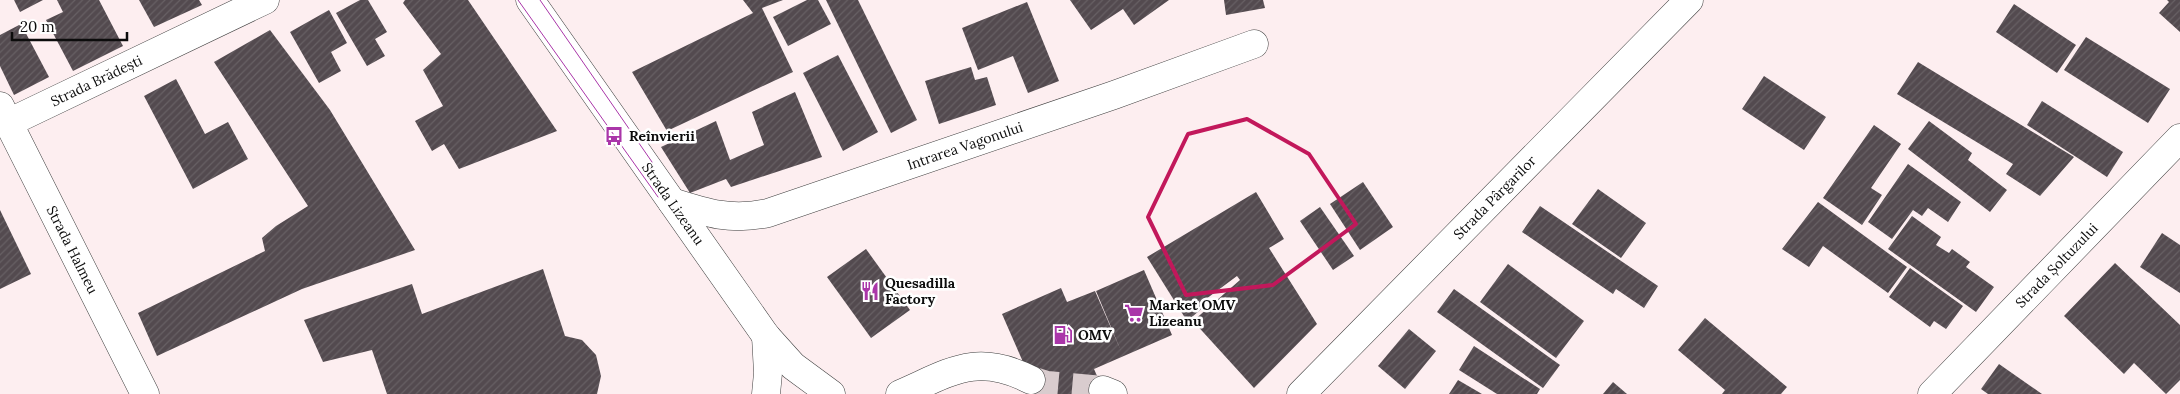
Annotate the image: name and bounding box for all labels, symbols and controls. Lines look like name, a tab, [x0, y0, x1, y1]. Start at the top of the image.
scale bar	[12, 10, 128, 42]
text: 20 m	[20, 17, 55, 36]
street label: Strada Brădești	[48, 51, 145, 110]
street label: Intrarea Vagonului	[905, 118, 1025, 174]
bus stop icon: Reînvierii	[603, 125, 625, 147]
place label: Reînvierii	[629, 127, 695, 145]
street label: Strada Pârgarilor	[1449, 152, 1540, 243]
street label: Strada Lizeanu	[638, 159, 708, 248]
street label: Strada Halmeu	[43, 203, 102, 297]
street label: Strada Șoltuzului	[2011, 219, 2102, 312]
place label: Quesadilla Factory	[885, 274, 956, 308]
restaurant icon: Quesadilla Factory	[859, 280, 881, 302]
place label: Market OMV Lizeanu	[1149, 296, 1236, 330]
supermarket icon: Market OMV Lizeanu	[1123, 302, 1145, 324]
fuel station icon: OMV	[1052, 324, 1074, 346]
place label: OMV	[1078, 326, 1112, 344]

